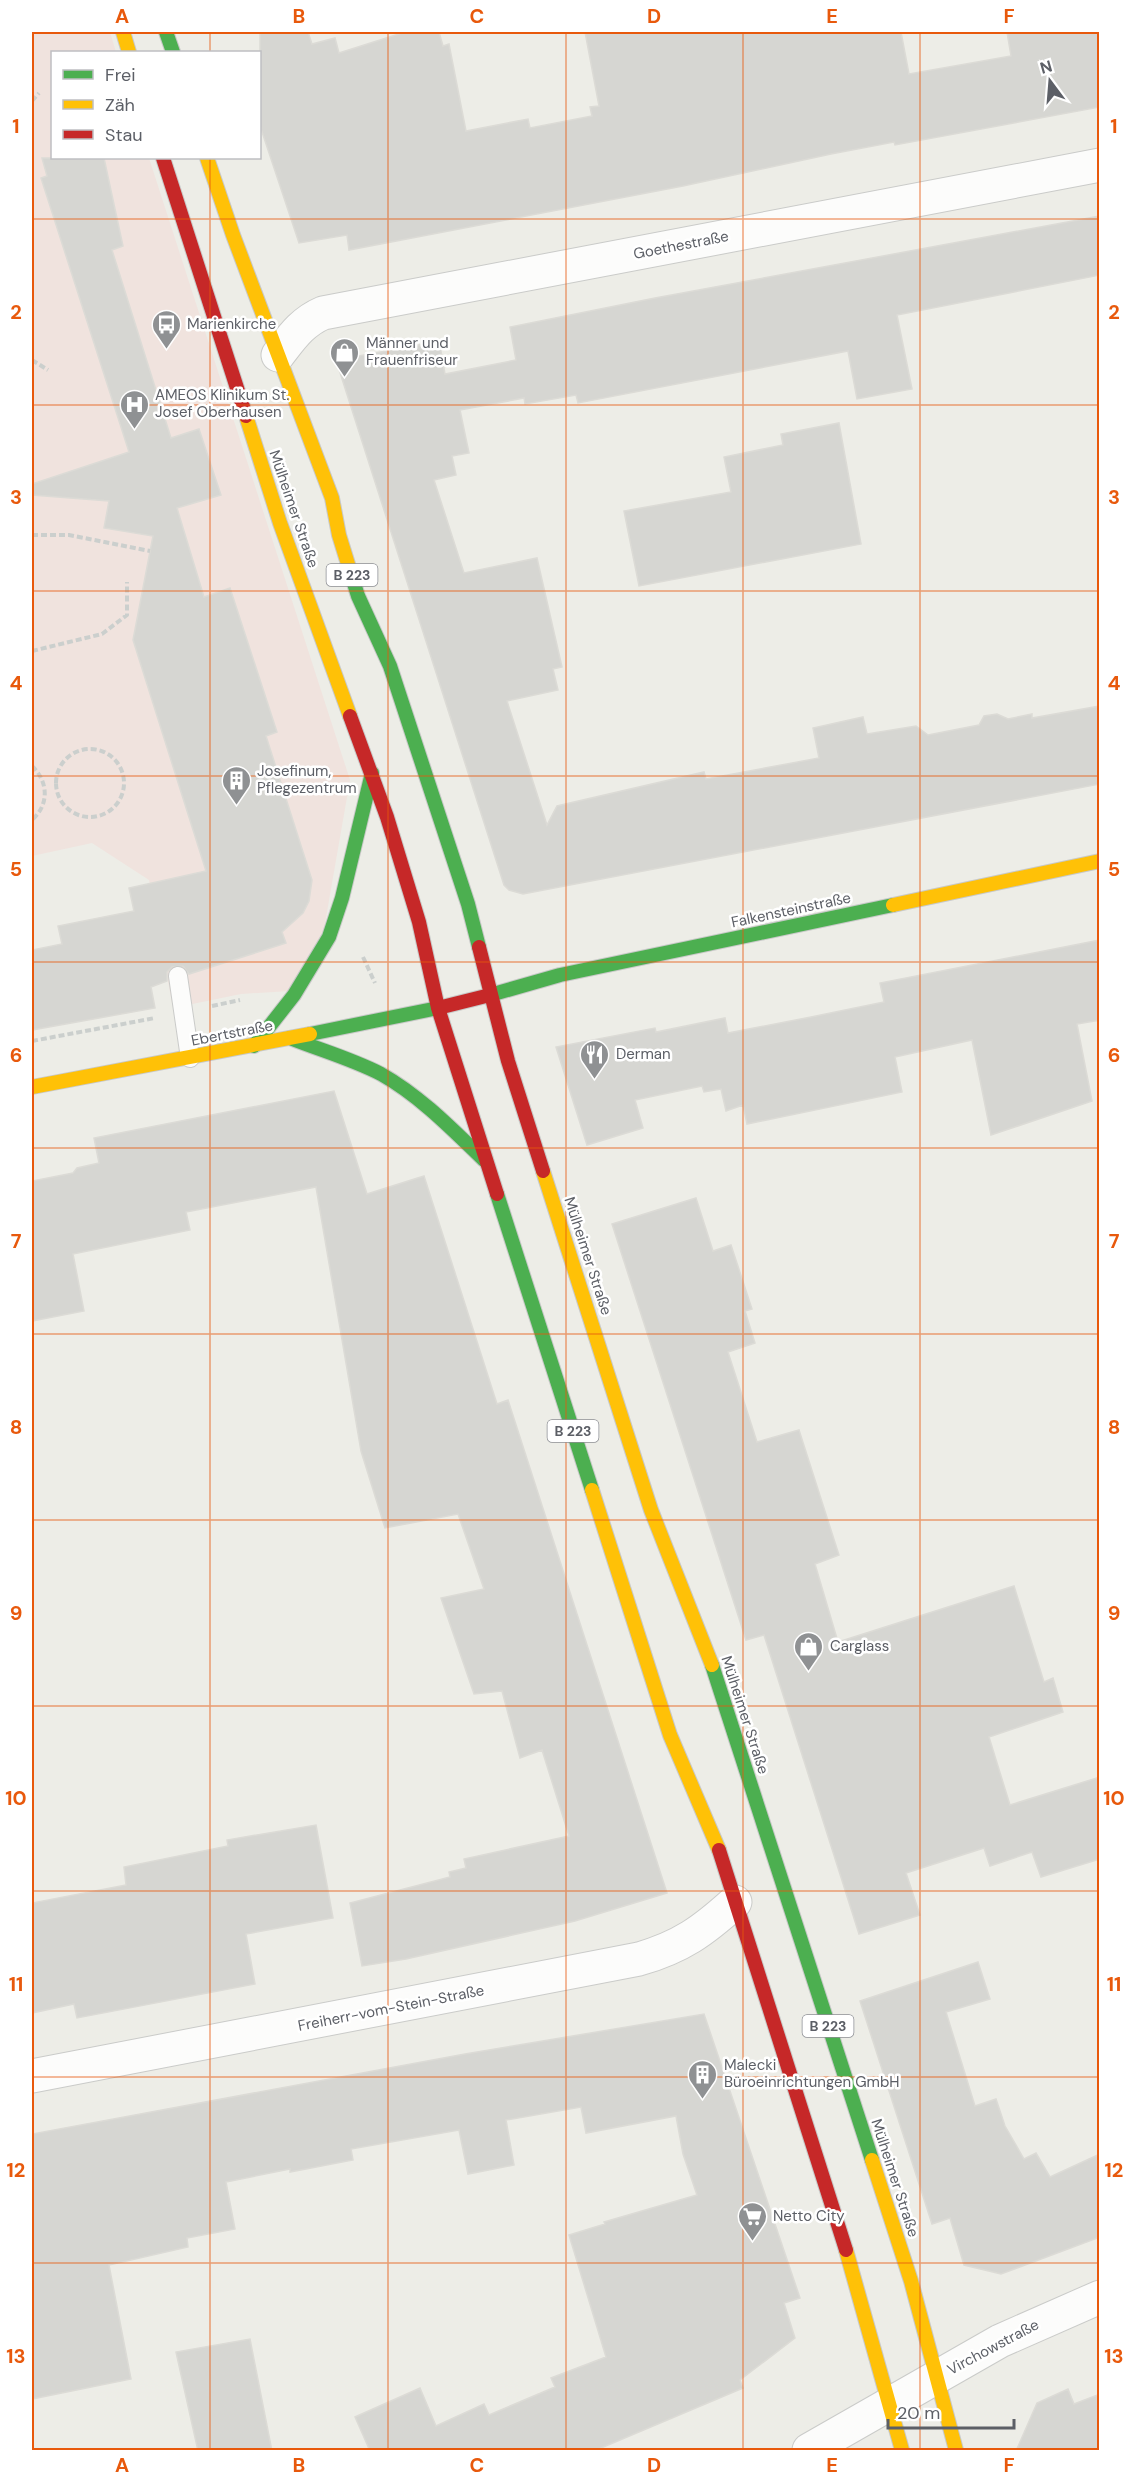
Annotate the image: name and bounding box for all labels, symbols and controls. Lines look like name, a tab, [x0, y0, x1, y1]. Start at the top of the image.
text: A	[115, 3, 129, 29]
text: B	[293, 3, 305, 29]
text: C	[470, 3, 484, 29]
text: D	[647, 3, 661, 29]
text: E	[826, 3, 838, 29]
text: F	[1003, 3, 1015, 29]
legend	[51, 51, 261, 159]
north arrow	[1020, 51, 1080, 111]
text: N	[1037, 55, 1055, 79]
text: Frei	[105, 63, 136, 87]
text: Zäh	[105, 93, 135, 117]
text: 1	[12, 113, 20, 139]
text: 1	[1110, 113, 1118, 139]
text: Stau	[105, 123, 143, 147]
street label: Goethestraße	[632, 226, 730, 264]
text: 2	[10, 299, 22, 325]
text: 2	[1108, 299, 1120, 325]
bus stop icon: Marienkirche	[150, 308, 182, 350]
place label: Marienkirche	[187, 314, 276, 334]
place label: Männer und Frauenfriseur	[366, 333, 458, 370]
shop icon: Männer und Frauenfriseur	[329, 336, 361, 378]
place label: AMEOS Klinikum St. Josef Oberhausen	[155, 385, 289, 422]
hospital icon: AMEOS Klinikum St. Josef Oberhausen	[118, 388, 150, 430]
street label: Mülheimer Straße	[264, 447, 324, 571]
text: 3	[10, 484, 22, 510]
text: 3	[1108, 484, 1120, 510]
road number: B 223	[326, 564, 378, 586]
text: 4	[10, 670, 23, 696]
text: 4	[1108, 670, 1121, 696]
place label: Josefinum, Pflegezentrum	[257, 761, 357, 798]
building icon: Josefinum, Pflegezentrum	[220, 764, 252, 806]
text: 5	[10, 856, 22, 882]
text: 5	[1108, 856, 1120, 882]
street label: Falkensteinstraße	[729, 888, 853, 932]
street label: Ebertstraße	[189, 1015, 275, 1051]
restaurant icon: Derman	[579, 1038, 611, 1080]
text: 6	[10, 1042, 22, 1068]
text: 6	[1108, 1042, 1120, 1068]
place label: Derman	[616, 1044, 671, 1064]
street label: Mülheimer Straße	[559, 1194, 617, 1318]
text: 7	[11, 1228, 22, 1254]
text: 7	[1109, 1228, 1120, 1254]
text: 8	[10, 1414, 22, 1440]
text: 8	[1108, 1414, 1120, 1440]
road number: B 223	[548, 1420, 598, 1442]
text: 9	[10, 1600, 22, 1626]
text: 9	[1108, 1600, 1120, 1626]
shop icon: Carglass	[793, 1630, 825, 1672]
place label: Carglass	[830, 1636, 889, 1656]
street label: Mülheimer Straße	[716, 1653, 774, 1777]
text: 10	[5, 1785, 27, 1811]
text: 10	[1103, 1785, 1125, 1811]
text: 11	[9, 1971, 23, 1997]
text: 11	[1107, 1971, 1121, 1997]
street label: Freiherr-vom-Stein-Straße	[296, 1980, 486, 2036]
road number: B 223	[802, 2015, 854, 2037]
place label: Malecki Büroeinrichtungen GmbH	[724, 2055, 900, 2092]
building icon: Malecki Büroeinrichtungen GmbH	[687, 2058, 719, 2100]
street label: Mülheimer Straße	[866, 2116, 924, 2240]
text: 12	[7, 2157, 25, 2183]
text: 12	[1105, 2157, 1123, 2183]
supermarket icon: Netto City	[736, 2200, 768, 2242]
place label: Netto City	[773, 2206, 845, 2226]
street label: Virchowstraße	[944, 2314, 1042, 2380]
text: 13	[6, 2343, 26, 2369]
text: 13	[1104, 2343, 1124, 2369]
scale bar	[888, 2392, 1014, 2430]
text: 20 m	[897, 2401, 940, 2425]
text: A	[115, 2452, 129, 2478]
text: B	[293, 2452, 305, 2478]
text: C	[470, 2452, 484, 2478]
text: D	[647, 2452, 661, 2478]
text: E	[826, 2452, 838, 2478]
text: F	[1003, 2452, 1015, 2478]

